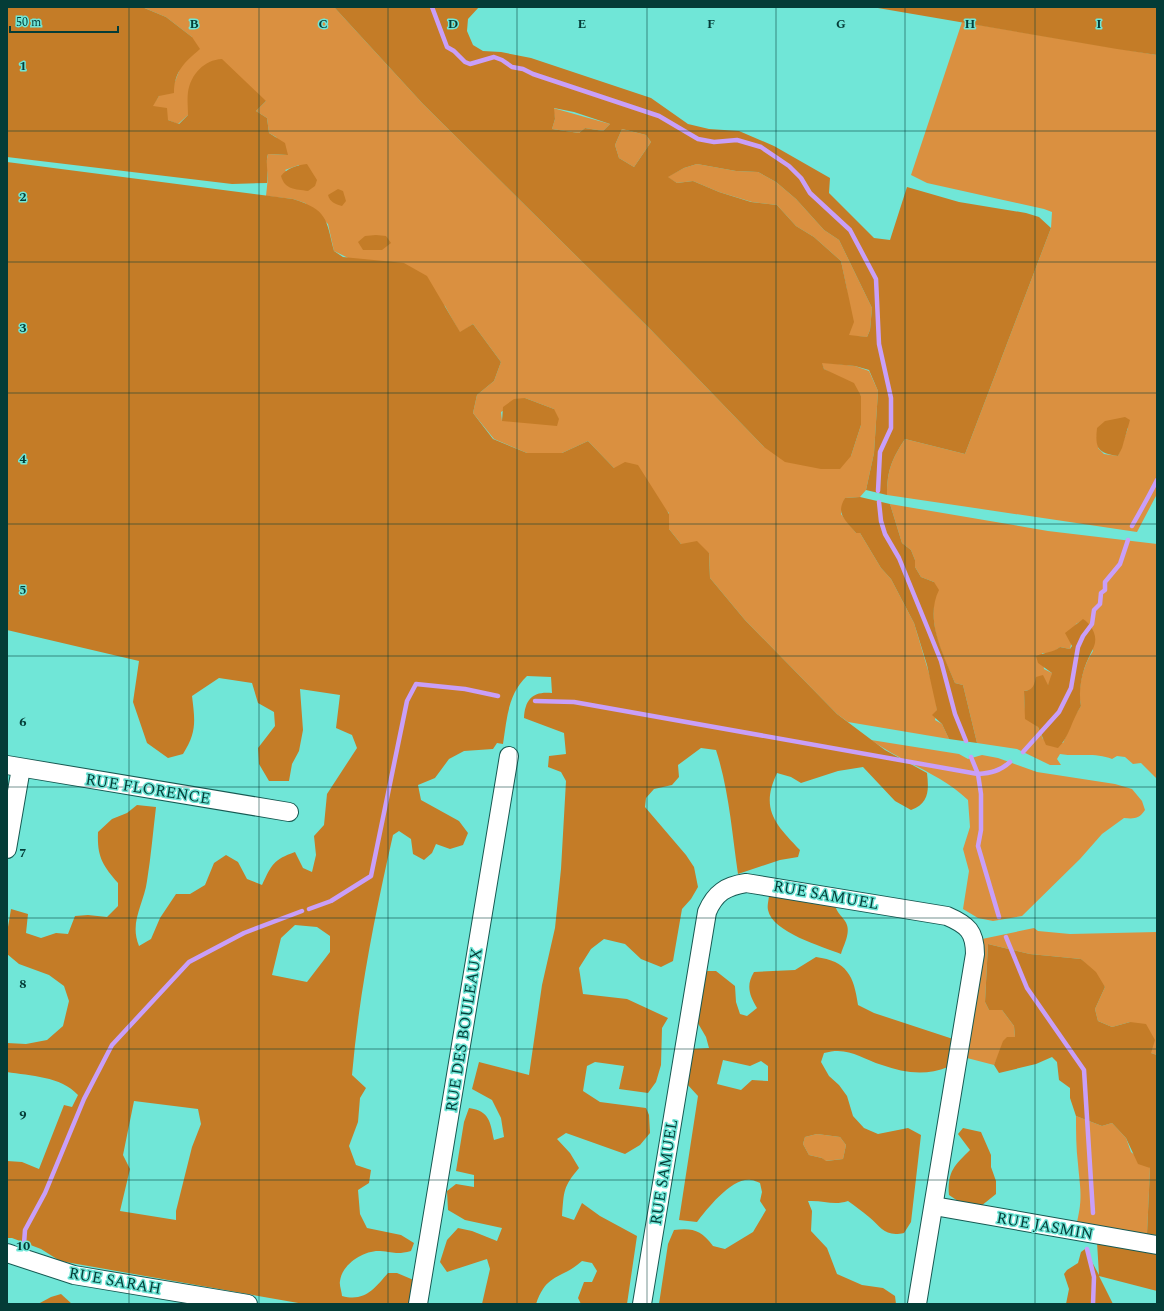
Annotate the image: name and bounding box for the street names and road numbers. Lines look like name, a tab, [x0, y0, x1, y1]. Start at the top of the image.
street label: RUE FLORENCE	[84, 767, 212, 811]
street label: RUE SAMUEL	[771, 874, 881, 916]
street label: RUE DES BOULEAUX	[439, 946, 489, 1114]
street label: RUE SAMUEL	[644, 1117, 684, 1227]
street label: RUE JASMIN	[995, 1206, 1095, 1246]
street label: RUE SARAH	[67, 1261, 163, 1301]

